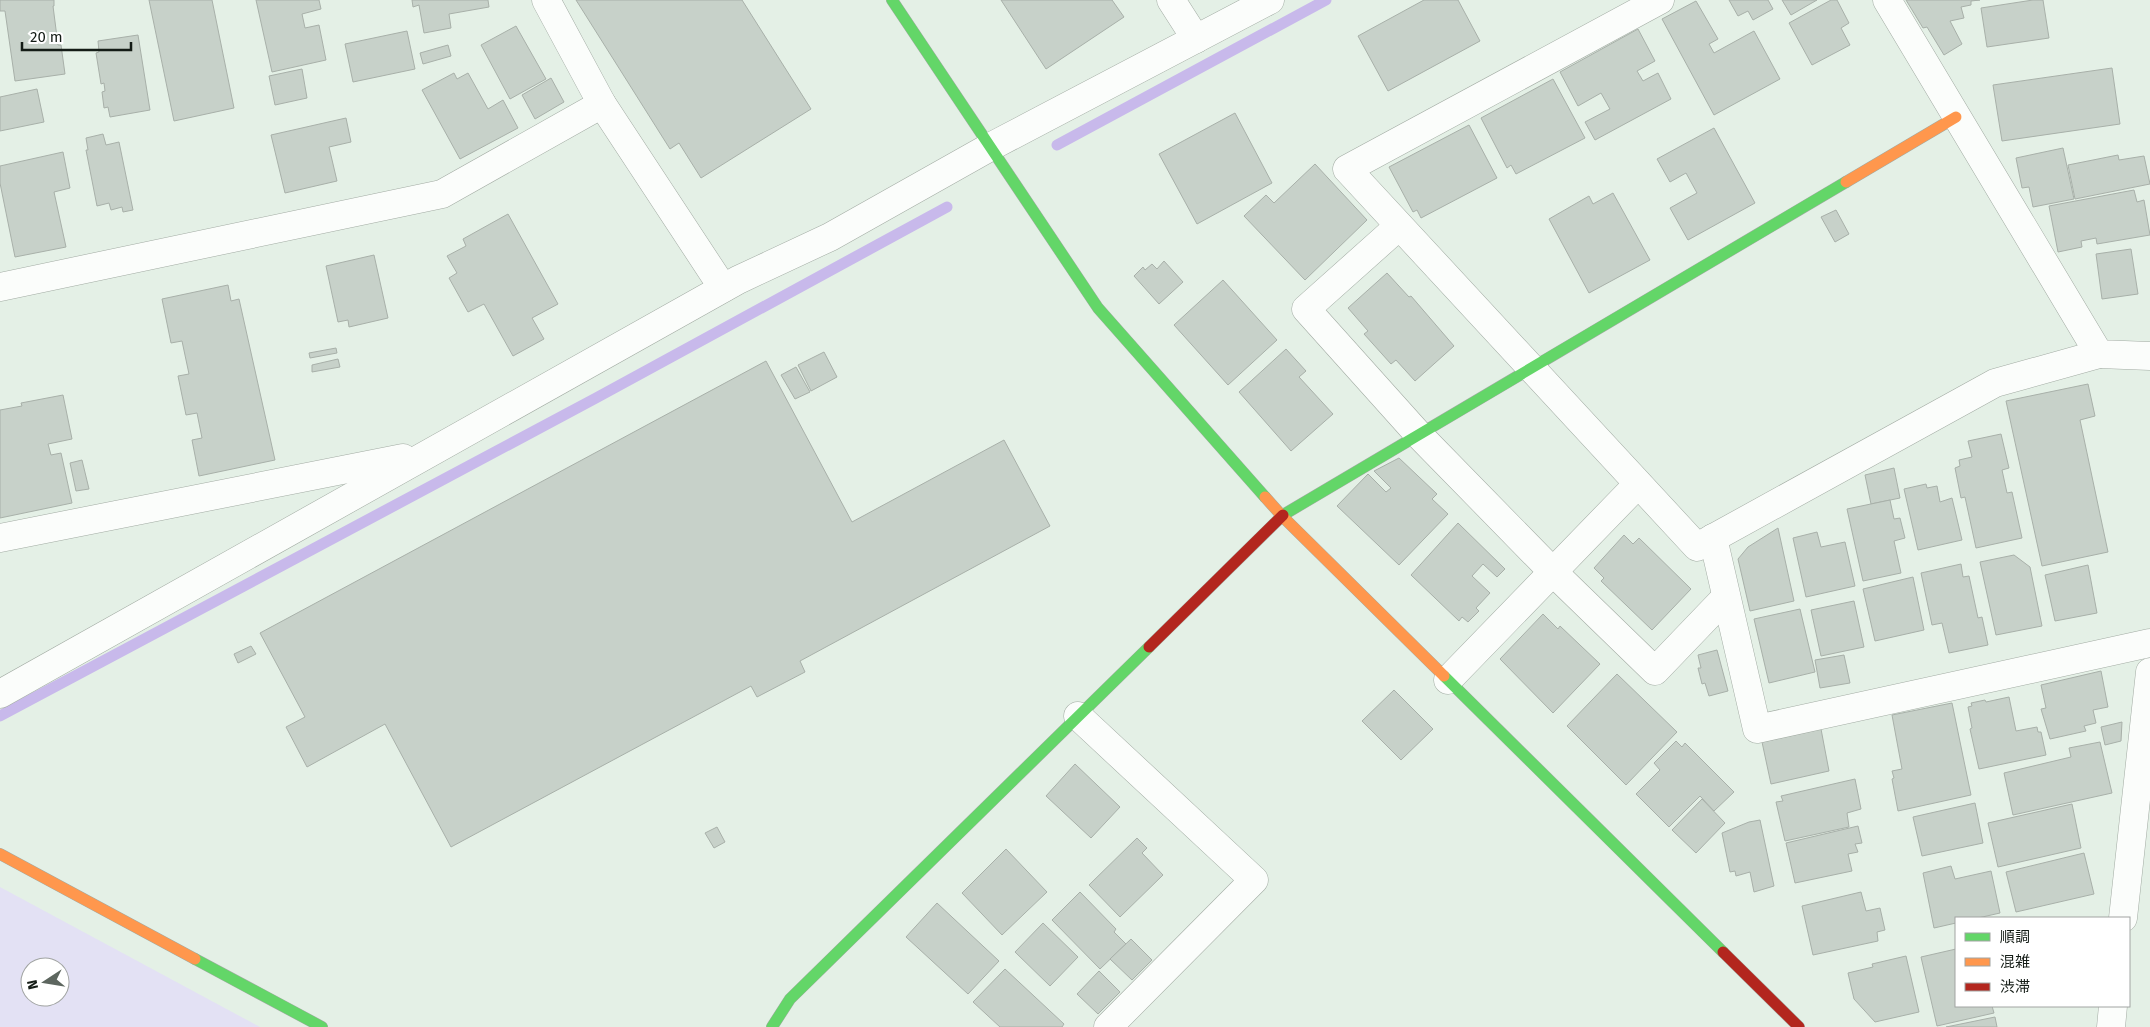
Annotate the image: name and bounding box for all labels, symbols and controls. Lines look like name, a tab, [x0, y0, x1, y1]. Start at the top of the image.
scale bar	[22, 20, 131, 52]
text: 20 m	[30, 28, 63, 46]
legend	[1955, 917, 2130, 1007]
text: 順調	[2000, 928, 2030, 946]
text: 混雑	[2000, 953, 2030, 971]
north arrow	[20, 957, 70, 1007]
text: N	[23, 978, 42, 991]
text: 渋滞	[2000, 978, 2030, 996]

